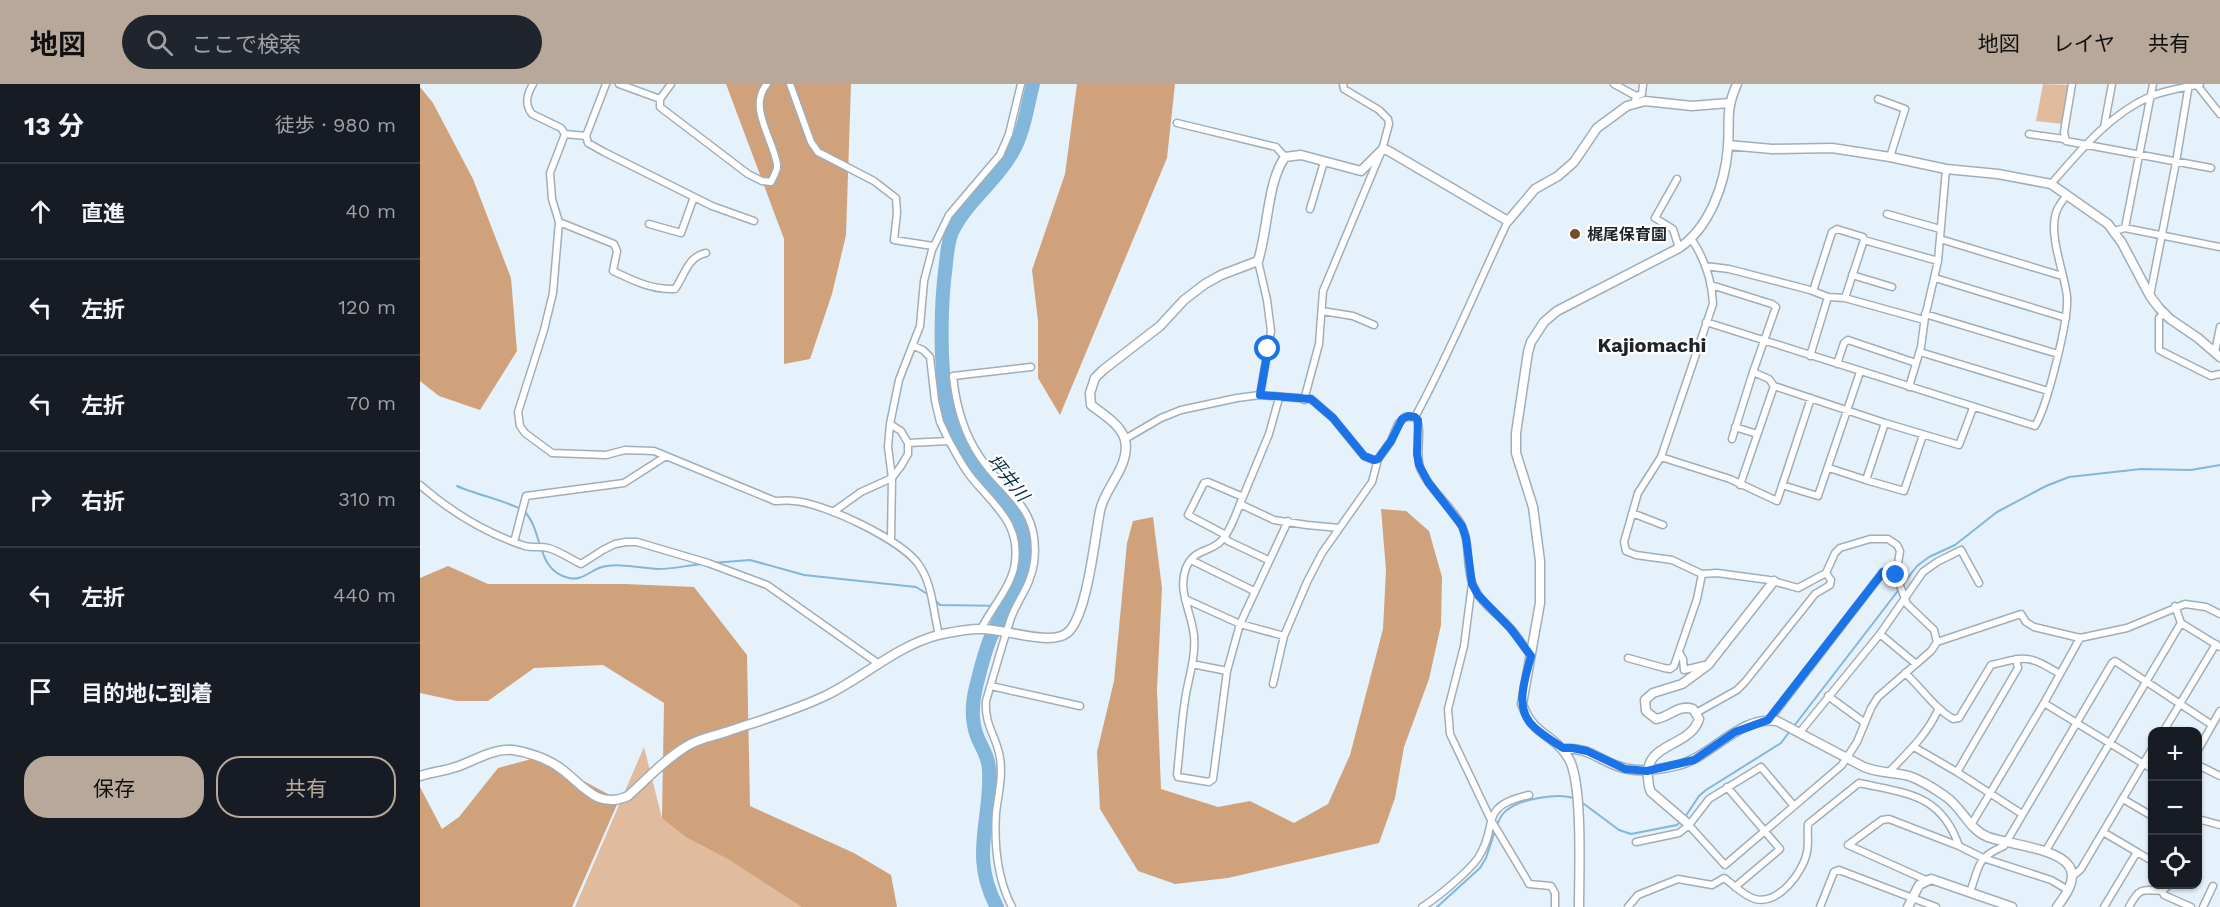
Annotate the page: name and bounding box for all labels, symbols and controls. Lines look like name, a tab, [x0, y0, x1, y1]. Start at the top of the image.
search box	[122, 15, 542, 69]
icon: search	[143, 26, 176, 59]
text: 地図	[30, 28, 86, 61]
text: 地図	[1978, 31, 2020, 56]
text: レイヤ	[2053, 31, 2115, 56]
text: 共有	[2148, 31, 2190, 56]
text: ここで検索	[191, 32, 301, 57]
text: 13 分	[24, 111, 84, 141]
text: 徒歩 · 980 m	[275, 113, 396, 137]
icon: ahead	[24, 195, 57, 228]
text: 40 m	[345, 199, 396, 223]
text: 直進	[81, 201, 125, 226]
place label: 梶尾保育園	[1587, 225, 1667, 244]
marker: 梶尾保育園	[1568, 227, 1582, 241]
icon: left	[24, 291, 57, 324]
text: 120 m	[338, 295, 396, 319]
text: 左折	[81, 297, 125, 322]
district label: Kajiomachi	[1598, 333, 1706, 357]
route start	[1254, 335, 1280, 361]
icon: left	[24, 387, 57, 420]
text: 70 m	[347, 391, 396, 415]
text: 左折	[81, 393, 125, 418]
water label: 坪井川	[983, 450, 1035, 507]
icon: right	[24, 483, 57, 516]
text: 310 m	[338, 487, 396, 511]
text: 右折	[81, 489, 125, 514]
route end	[1882, 561, 1908, 587]
icon: left	[24, 579, 57, 612]
text: 440 m	[333, 583, 396, 607]
text: 左折	[81, 585, 125, 610]
icon: arrive	[24, 675, 57, 708]
text: 目的地に到着	[81, 681, 213, 706]
map controls	[2148, 727, 2202, 889]
button: +	[2148, 727, 2202, 781]
button: 保存	[24, 756, 204, 818]
button: 共有	[216, 756, 396, 818]
button: −	[2148, 781, 2202, 835]
button: locate	[2148, 835, 2202, 889]

